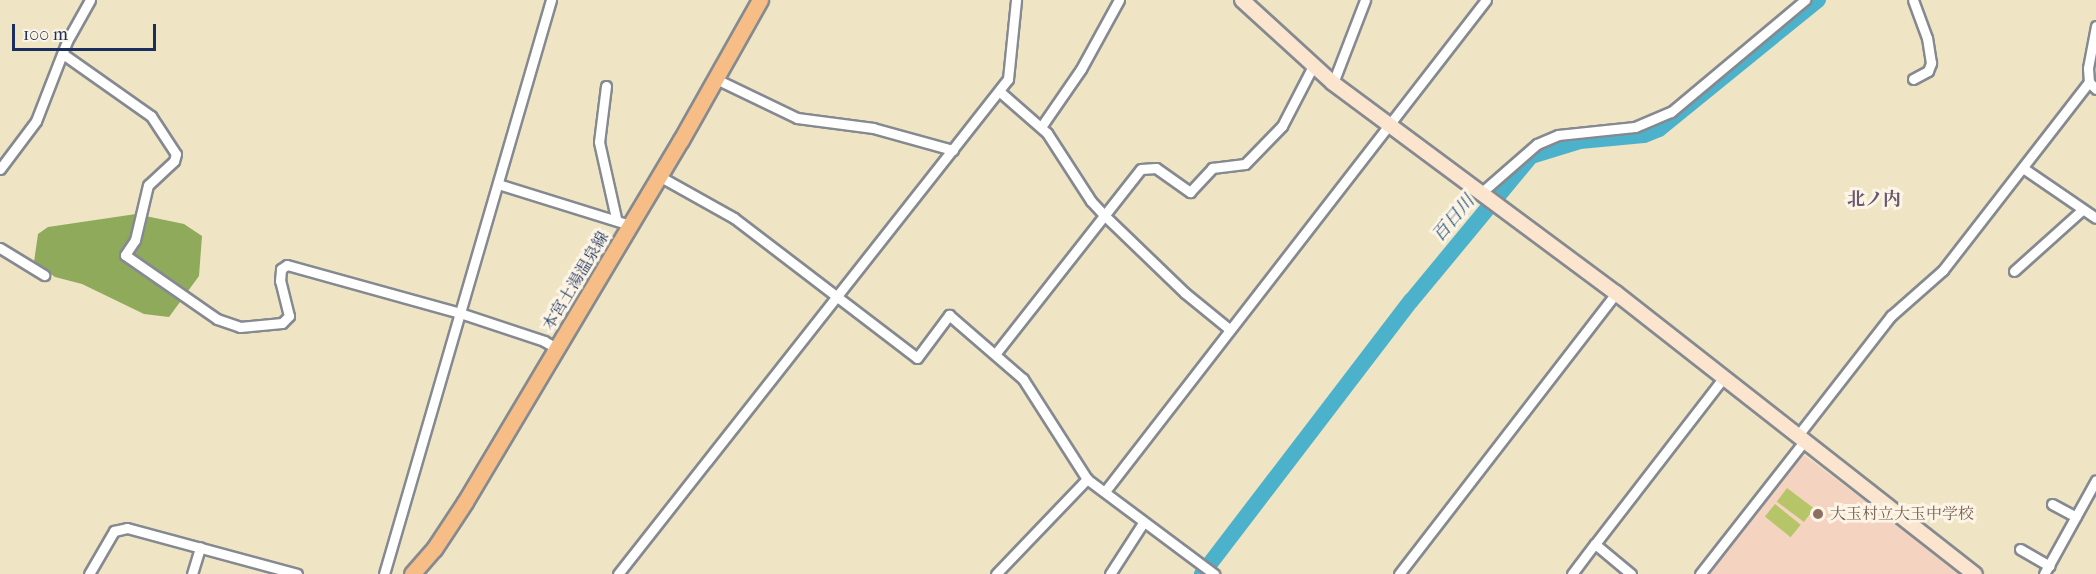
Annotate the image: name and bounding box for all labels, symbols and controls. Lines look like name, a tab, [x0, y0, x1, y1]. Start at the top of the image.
scale bar	[15, 12, 159, 50]
text: 100 m	[23, 24, 68, 45]
district label: 北ノ内	[1847, 189, 1901, 211]
water label: 百日川	[1428, 191, 1480, 247]
street label: 本宮土湯温泉線	[539, 228, 613, 334]
place label: 大玉村立大玉中学校	[1830, 504, 1974, 524]
marker: 大玉村立大玉中学校	[1811, 507, 1825, 521]

